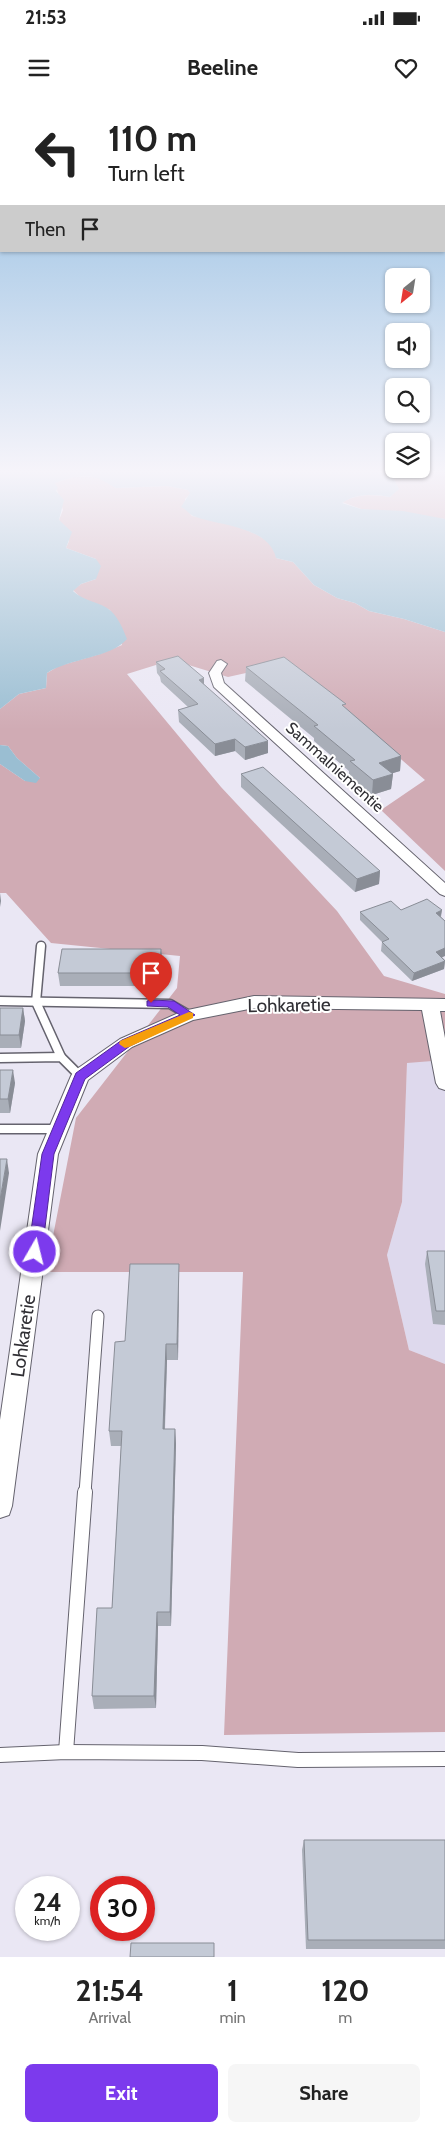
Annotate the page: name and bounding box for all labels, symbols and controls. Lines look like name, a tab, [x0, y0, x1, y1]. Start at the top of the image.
text: 21:53	[25, 6, 67, 29]
icon: menu	[25, 54, 53, 82]
text: Beeline	[187, 54, 258, 81]
icon: heart	[392, 54, 420, 82]
text: 110 m	[108, 117, 197, 160]
icon: left	[25, 120, 90, 185]
text: Turn left	[108, 160, 185, 187]
icon: arrive	[76, 215, 104, 243]
text: Then	[25, 218, 66, 241]
north arrow	[385, 268, 430, 312]
map controls	[385, 268, 430, 478]
button: sound	[385, 323, 430, 368]
button: search	[385, 378, 430, 423]
button: layers	[385, 433, 430, 478]
street label: Sammalniementie	[282, 718, 388, 816]
pin	[130, 952, 172, 1003]
icon: arrive	[137, 959, 165, 987]
street label: Lohkaretie	[247, 993, 331, 1017]
position arrow	[8, 1225, 60, 1277]
street label: Lohkaretie	[6, 1293, 40, 1379]
speed limit sign: 30	[90, 1876, 155, 1941]
text: 24	[33, 1887, 62, 1917]
text: km/h	[34, 1913, 61, 1928]
text: 21:54	[76, 1972, 144, 2009]
text: 1	[227, 1972, 238, 2009]
text: 120	[321, 1972, 369, 2009]
text: Arrival	[88, 2008, 131, 2027]
text: min	[219, 2008, 246, 2027]
text: m	[338, 2008, 352, 2027]
button: Exit	[25, 2064, 218, 2122]
button: Share	[228, 2064, 420, 2122]

